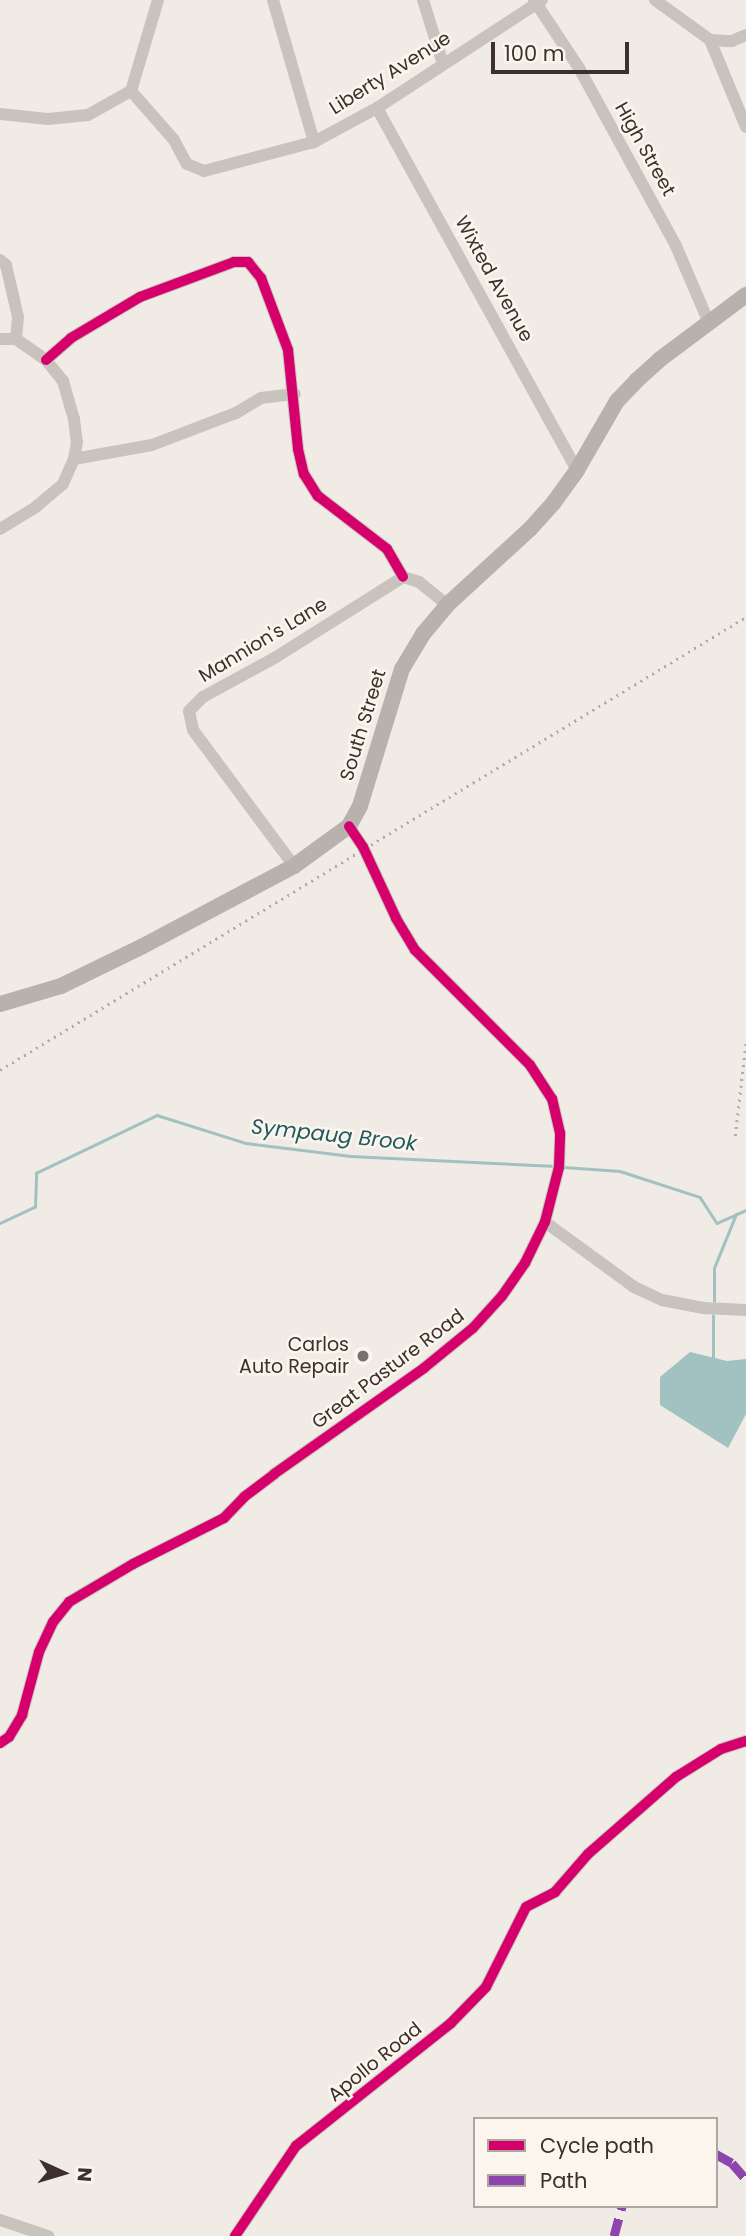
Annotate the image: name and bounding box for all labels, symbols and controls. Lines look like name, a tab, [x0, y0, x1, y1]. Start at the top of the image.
street label: Liberty Avenue	[325, 27, 455, 119]
scale bar	[494, 28, 632, 72]
text: 100 m	[504, 39, 564, 68]
street label: High Street	[610, 98, 680, 200]
street label: Wixted Avenue	[450, 212, 538, 346]
street label: Mannion's Lane	[195, 593, 331, 687]
street label: South Street	[335, 667, 391, 783]
water label: Sympaug Brook	[250, 1114, 418, 1156]
street label: Great Pasture Road	[307, 1304, 469, 1434]
place label: Carlos Auto Repair	[239, 1334, 349, 1378]
marker: Carlos Auto Repair	[355, 1348, 371, 1364]
street label: Apollo Road	[324, 2017, 426, 2107]
legend	[473, 2117, 718, 2208]
text: Cycle path	[540, 2131, 654, 2160]
north arrow	[28, 2138, 98, 2208]
text: N	[70, 2166, 98, 2183]
text: Path	[540, 2166, 587, 2195]

